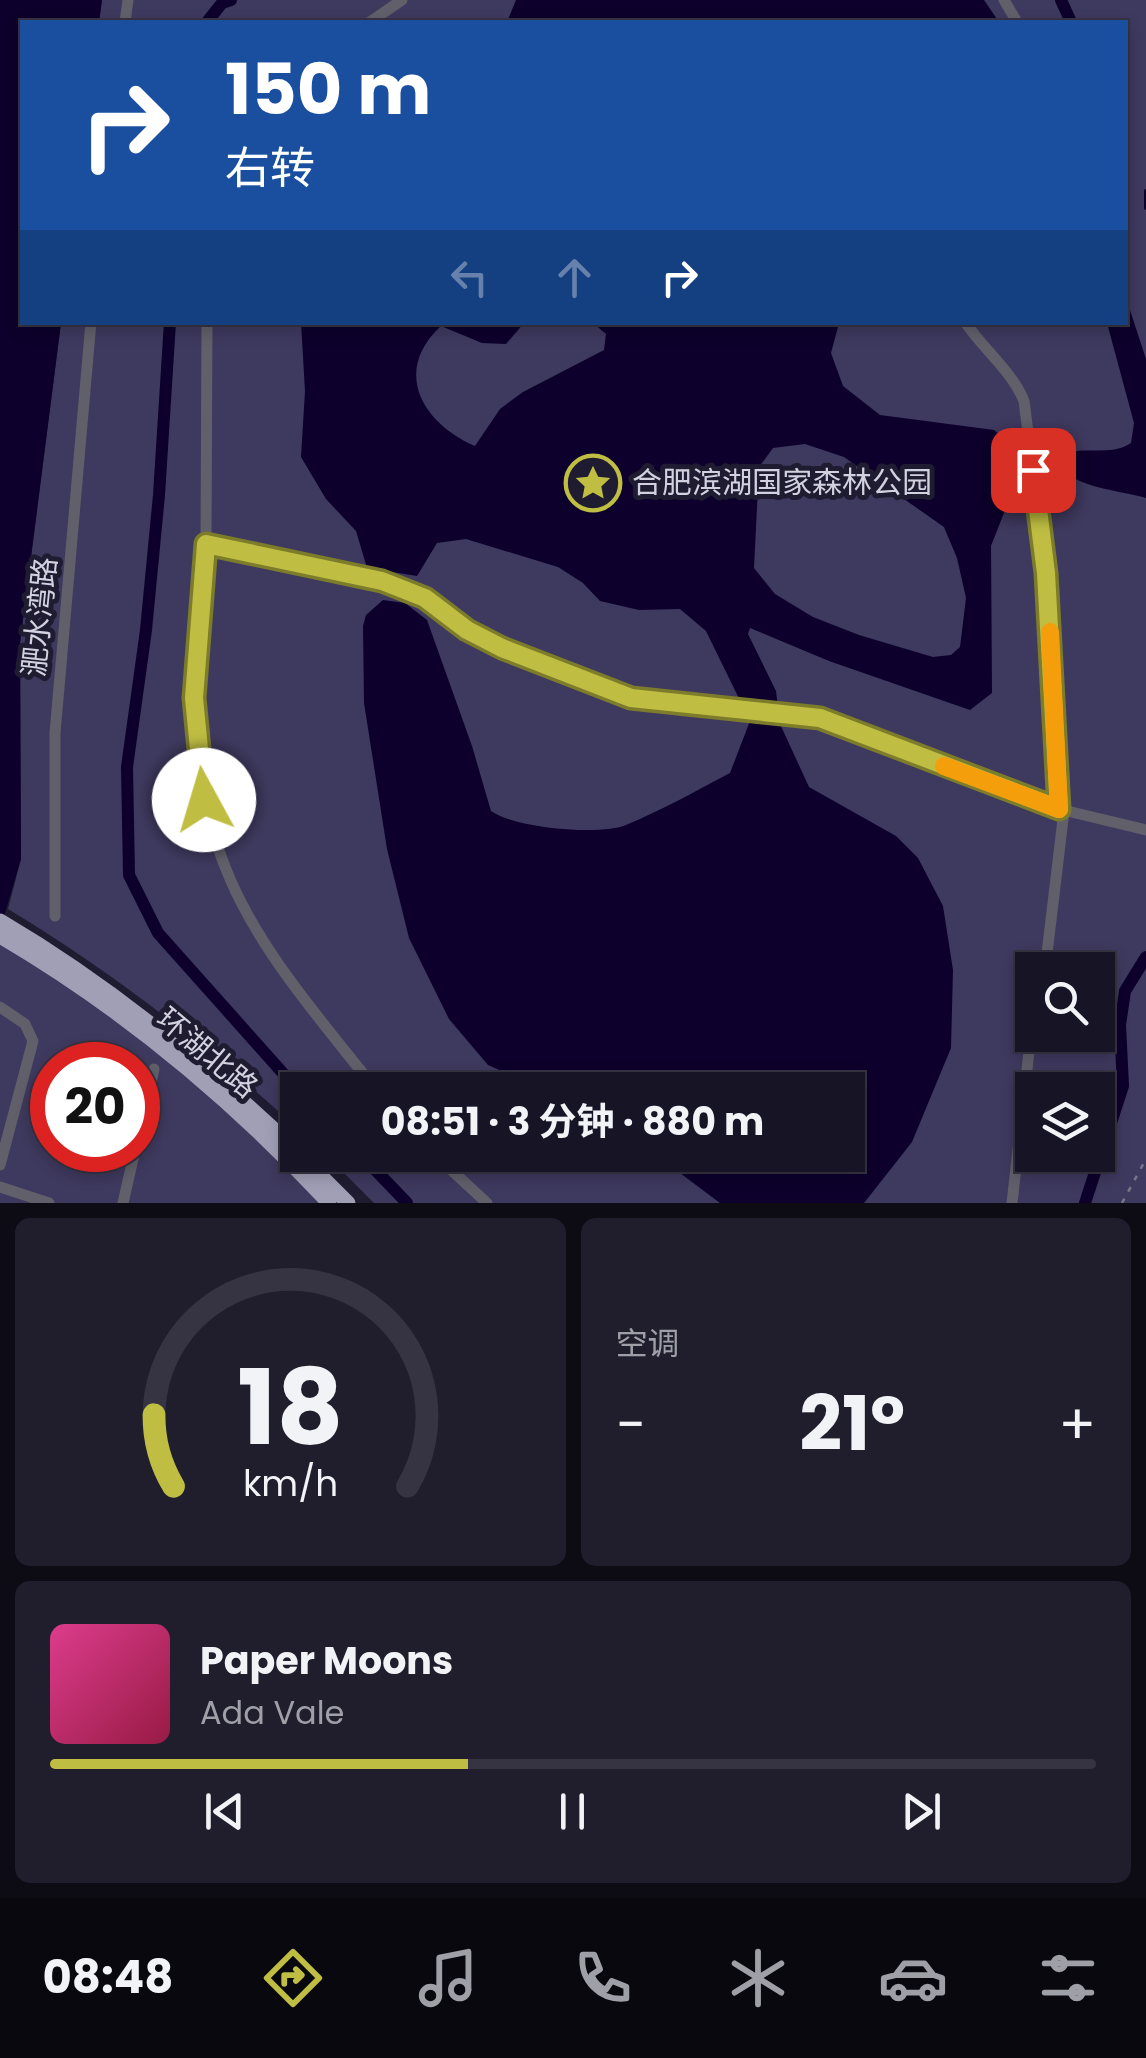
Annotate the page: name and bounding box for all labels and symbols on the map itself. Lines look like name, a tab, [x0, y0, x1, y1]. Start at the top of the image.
pin	[991, 428, 1076, 513]
place icon: 合肥滨湖国家森林公园	[563, 453, 623, 513]
place label: 合肥滨湖国家森林公园	[632, 461, 932, 504]
street label: 淝水湾路	[12, 555, 67, 679]
position arrow	[152, 748, 256, 852]
street label: 环湖北路	[148, 998, 267, 1108]
speed limit sign: 20	[30, 1042, 160, 1172]

